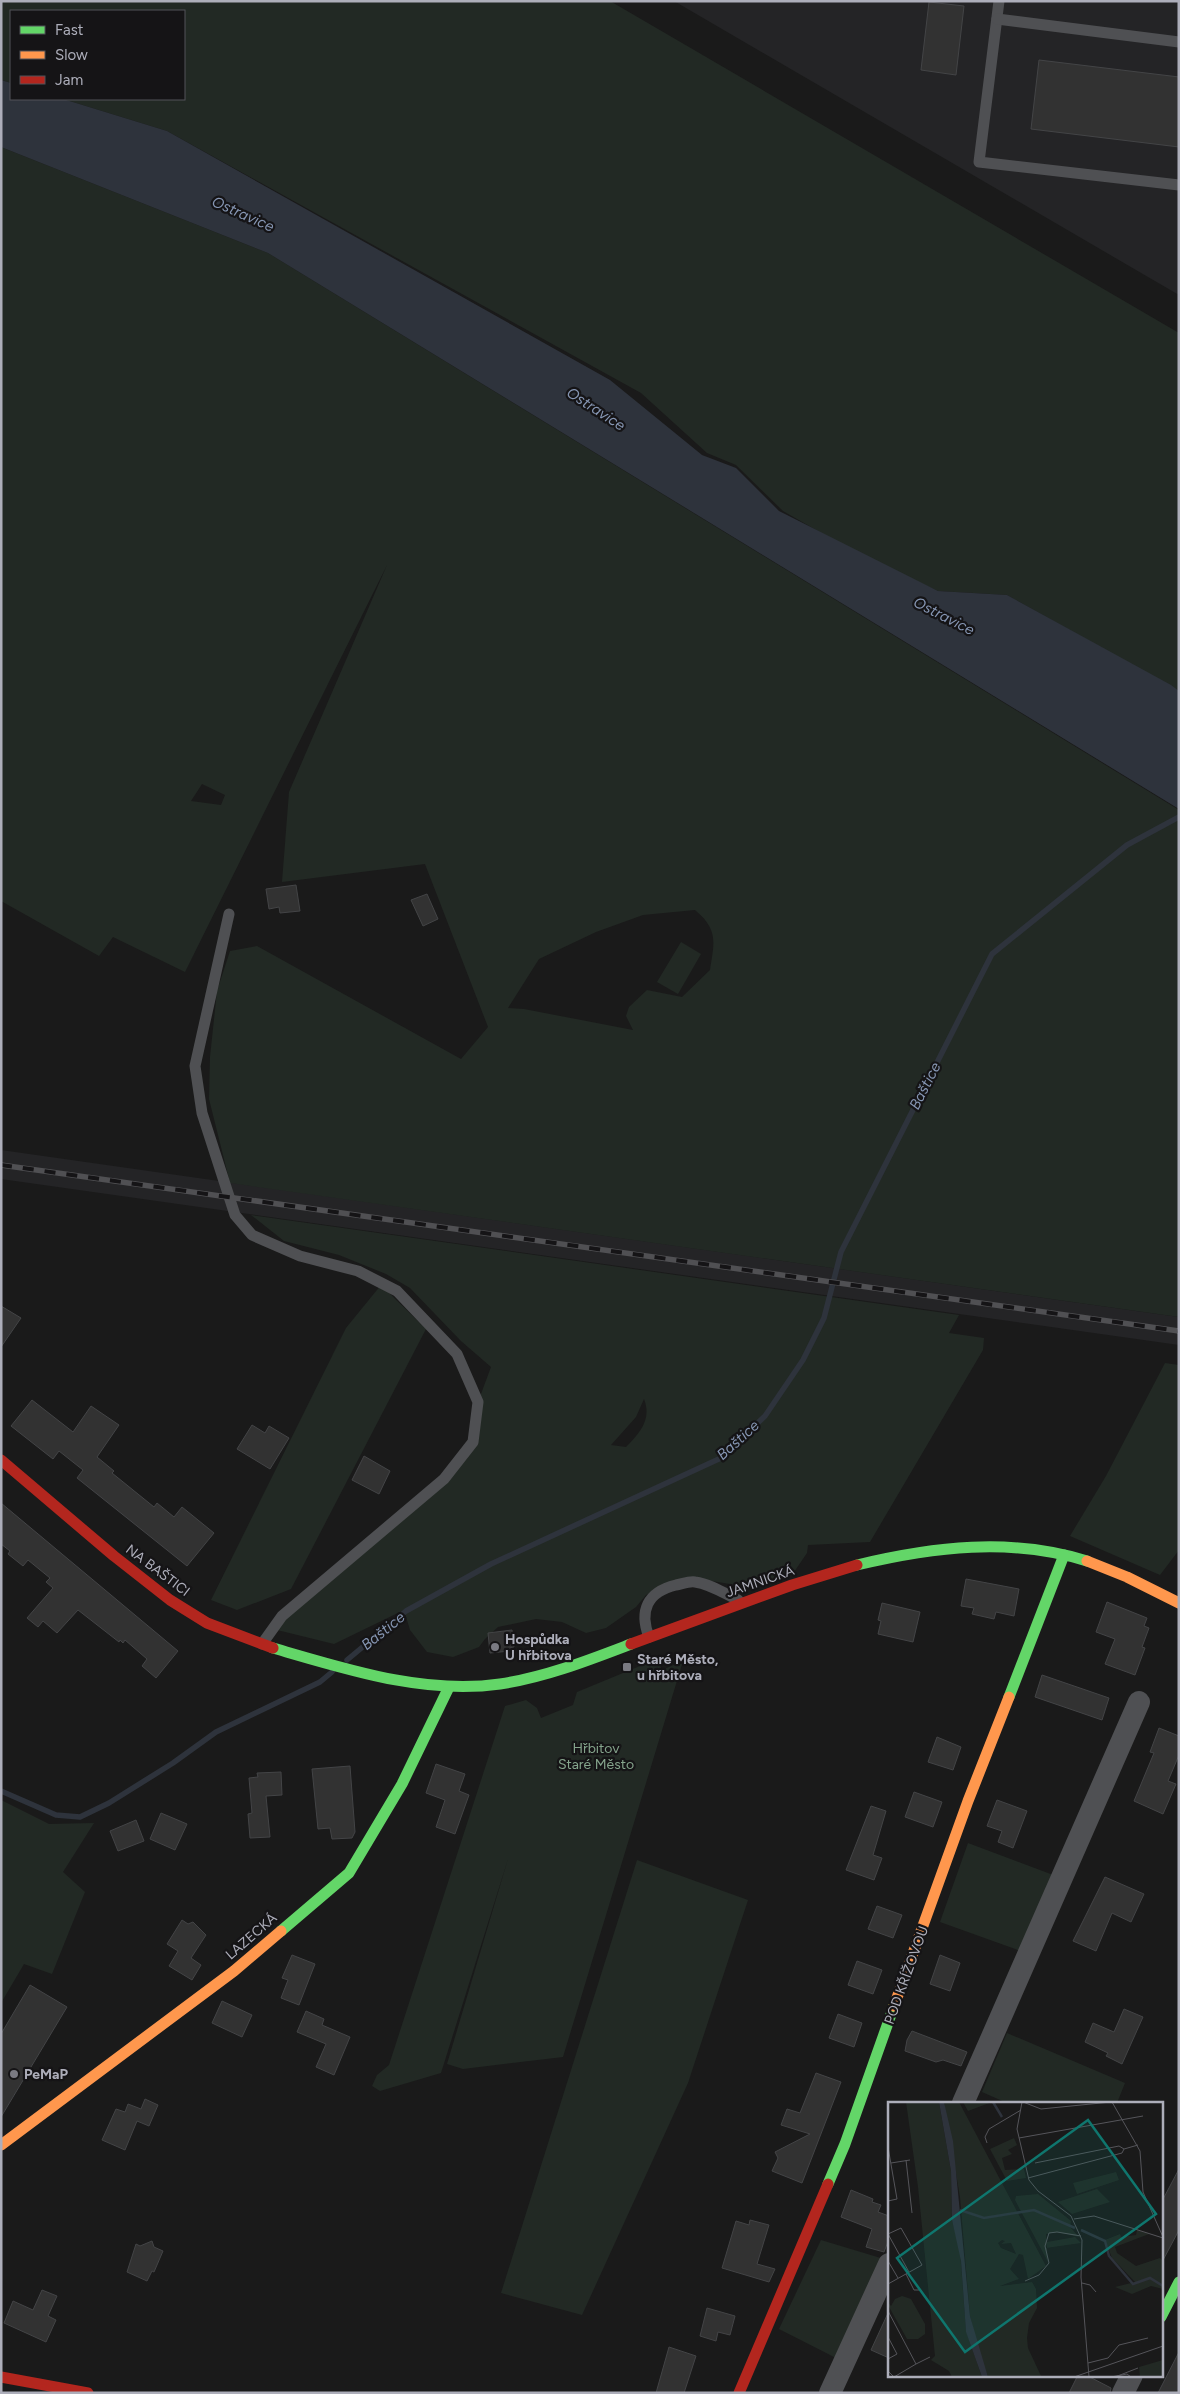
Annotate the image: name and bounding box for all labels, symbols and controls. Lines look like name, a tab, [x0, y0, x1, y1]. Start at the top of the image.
legend	[10, 10, 185, 100]
text: Fast	[55, 21, 84, 39]
text: Slow	[55, 46, 88, 64]
text: Jam	[55, 71, 83, 89]
water label: Ostravice	[209, 192, 277, 236]
water label: Ostravice	[563, 383, 629, 435]
water label: Ostravice	[910, 593, 978, 639]
water label: Baštice	[905, 1059, 945, 1113]
water label: Baštice	[713, 1416, 763, 1464]
street label: NA BAŠTICI	[122, 1541, 193, 1600]
street label: JAMNICKÁ	[724, 1562, 797, 1601]
water label: Baštice	[358, 1608, 408, 1654]
place label: Hospůdka U hřbitova	[505, 1631, 572, 1664]
marker: Hospůdka U hřbitova	[489, 1641, 501, 1653]
place label: Staré Město, u hřbitova	[637, 1651, 719, 1684]
marker: Staré Město, u hřbitova	[621, 1661, 633, 1673]
park label: Hřbitov Staré Město	[558, 1740, 634, 1773]
street label: LAZECKÁ	[222, 1909, 281, 1963]
street label: POD KŘÍŽOVOU	[881, 1924, 932, 2027]
place label: PeMaP	[24, 2066, 69, 2083]
marker: PeMaP	[8, 2068, 20, 2080]
inset map	[888, 2102, 1162, 2376]

